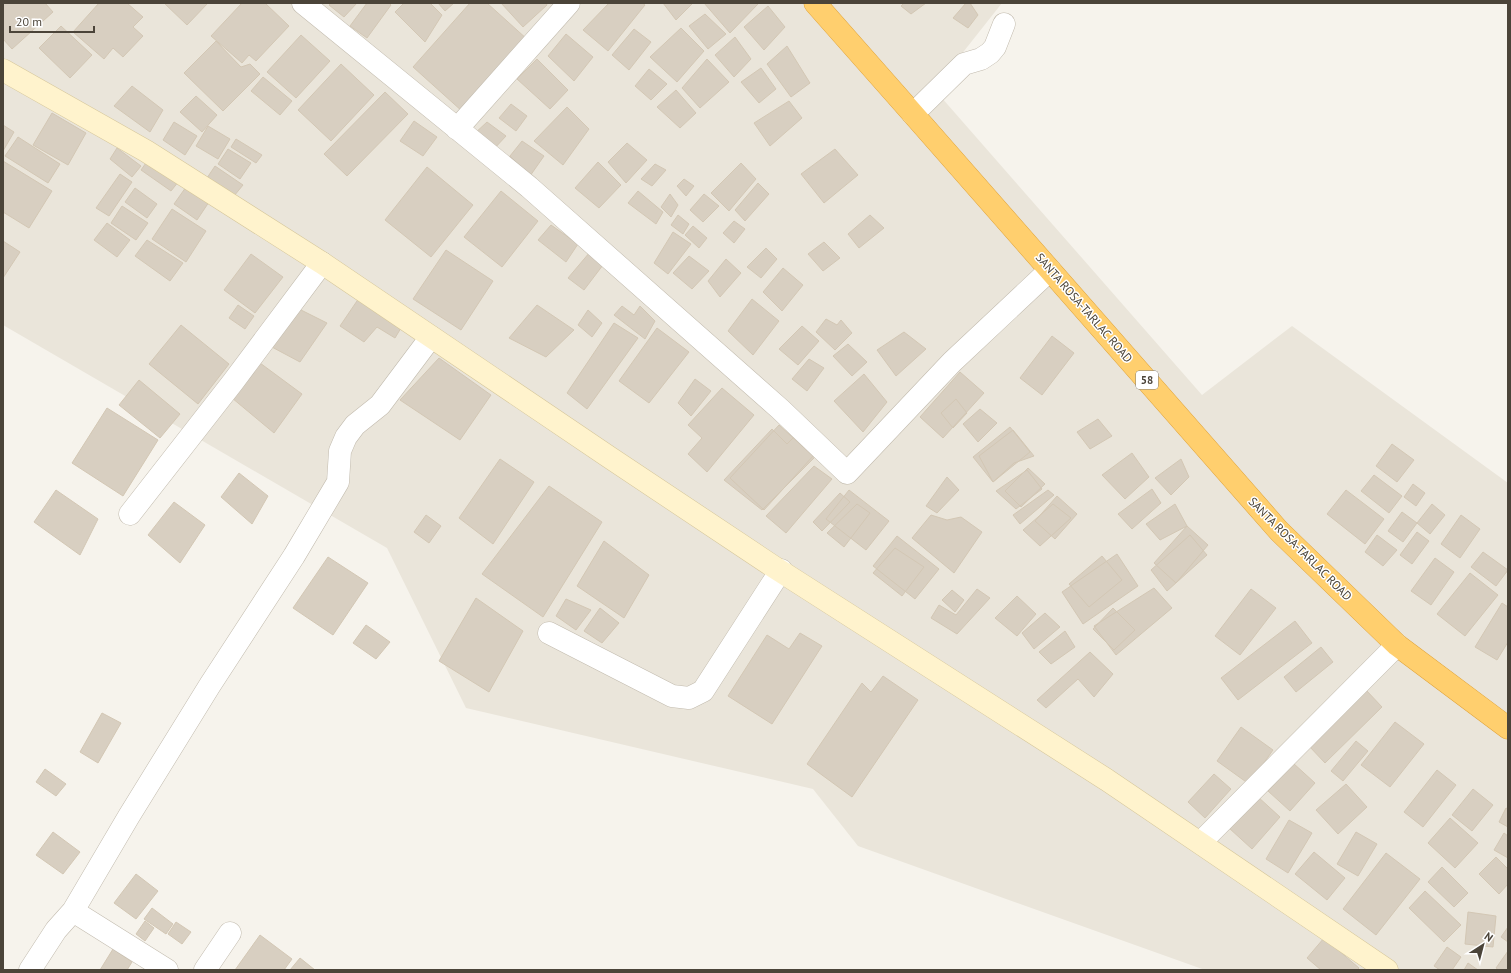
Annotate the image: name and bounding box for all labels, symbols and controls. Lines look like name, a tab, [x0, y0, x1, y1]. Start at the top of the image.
scale bar	[10, 8, 94, 34]
text: 20 m	[16, 14, 42, 29]
street label: SANTA ROSA-TARLAC ROAD	[1033, 250, 1136, 366]
road number: 58	[1136, 371, 1158, 389]
street label: SANTA ROSA-TARLAC ROAD	[1246, 494, 1355, 604]
north arrow	[1463, 925, 1503, 965]
text: N	[1482, 929, 1496, 945]

